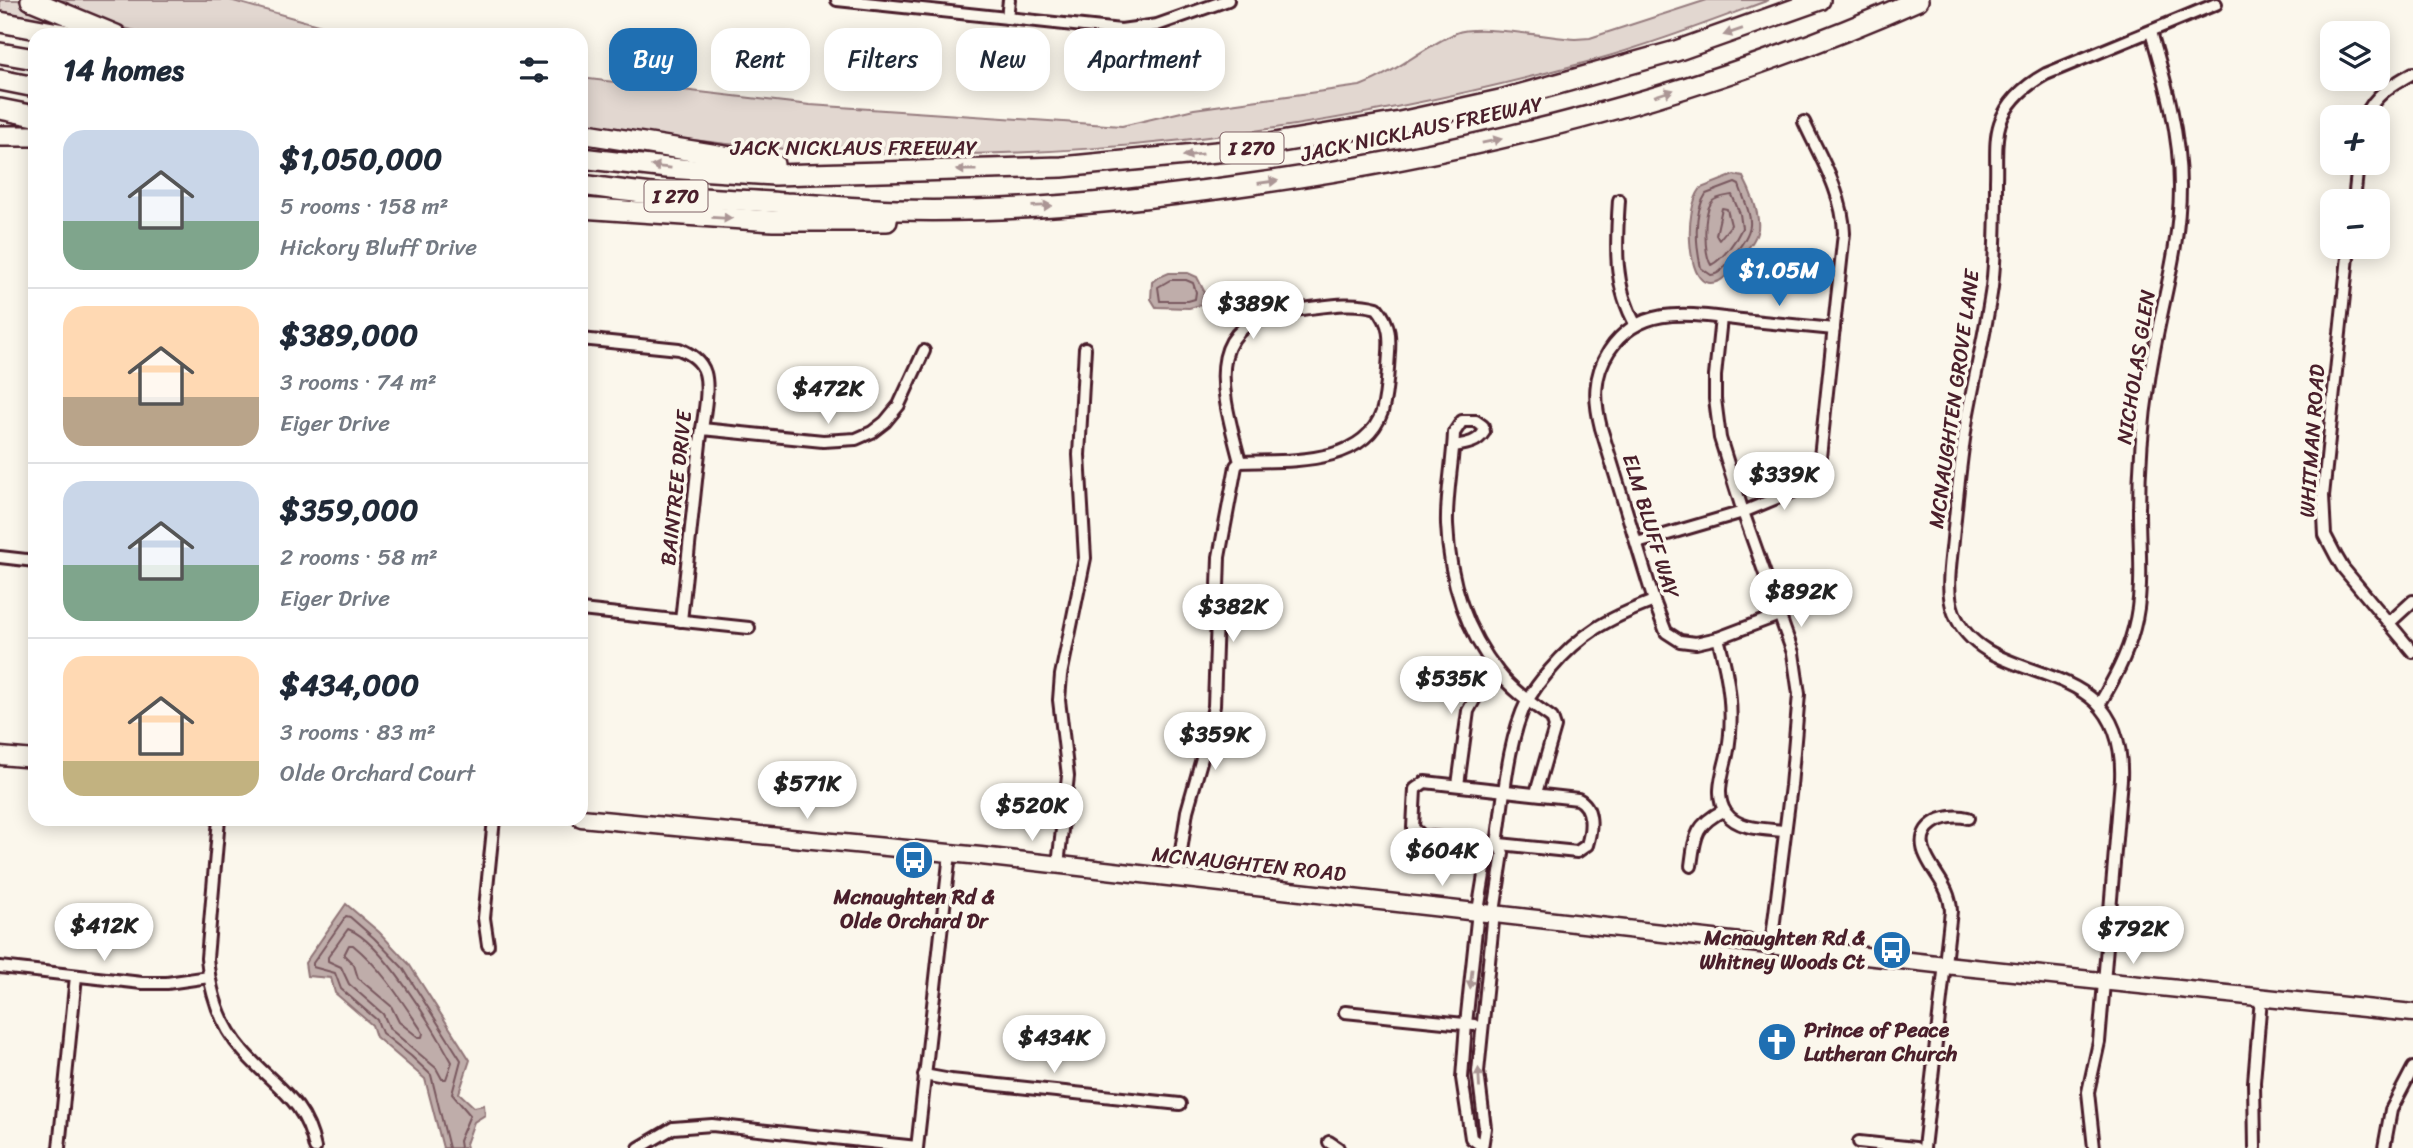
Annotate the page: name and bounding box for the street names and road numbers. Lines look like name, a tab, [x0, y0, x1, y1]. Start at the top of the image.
street label: JACK NICKLAUS FREEWAY	[1296, 85, 1547, 173]
street label: JACK NICKLAUS FREEWAY	[730, 129, 978, 167]
road number: I 270	[1220, 132, 1284, 164]
road number: I 270	[644, 180, 708, 212]
street label: MCNAUGHTEN GROVE LANE	[1917, 266, 1991, 531]
street label: NICHOLAS GLEN	[2105, 287, 2167, 447]
street label: WHITMAN ROAD	[2288, 363, 2336, 519]
street label: BAINTREE DRIVE	[649, 407, 703, 567]
street label: ELM BLUFF WAY	[1611, 449, 1691, 604]
street label: MCNAUGHTEN ROAD	[1150, 835, 1348, 893]

